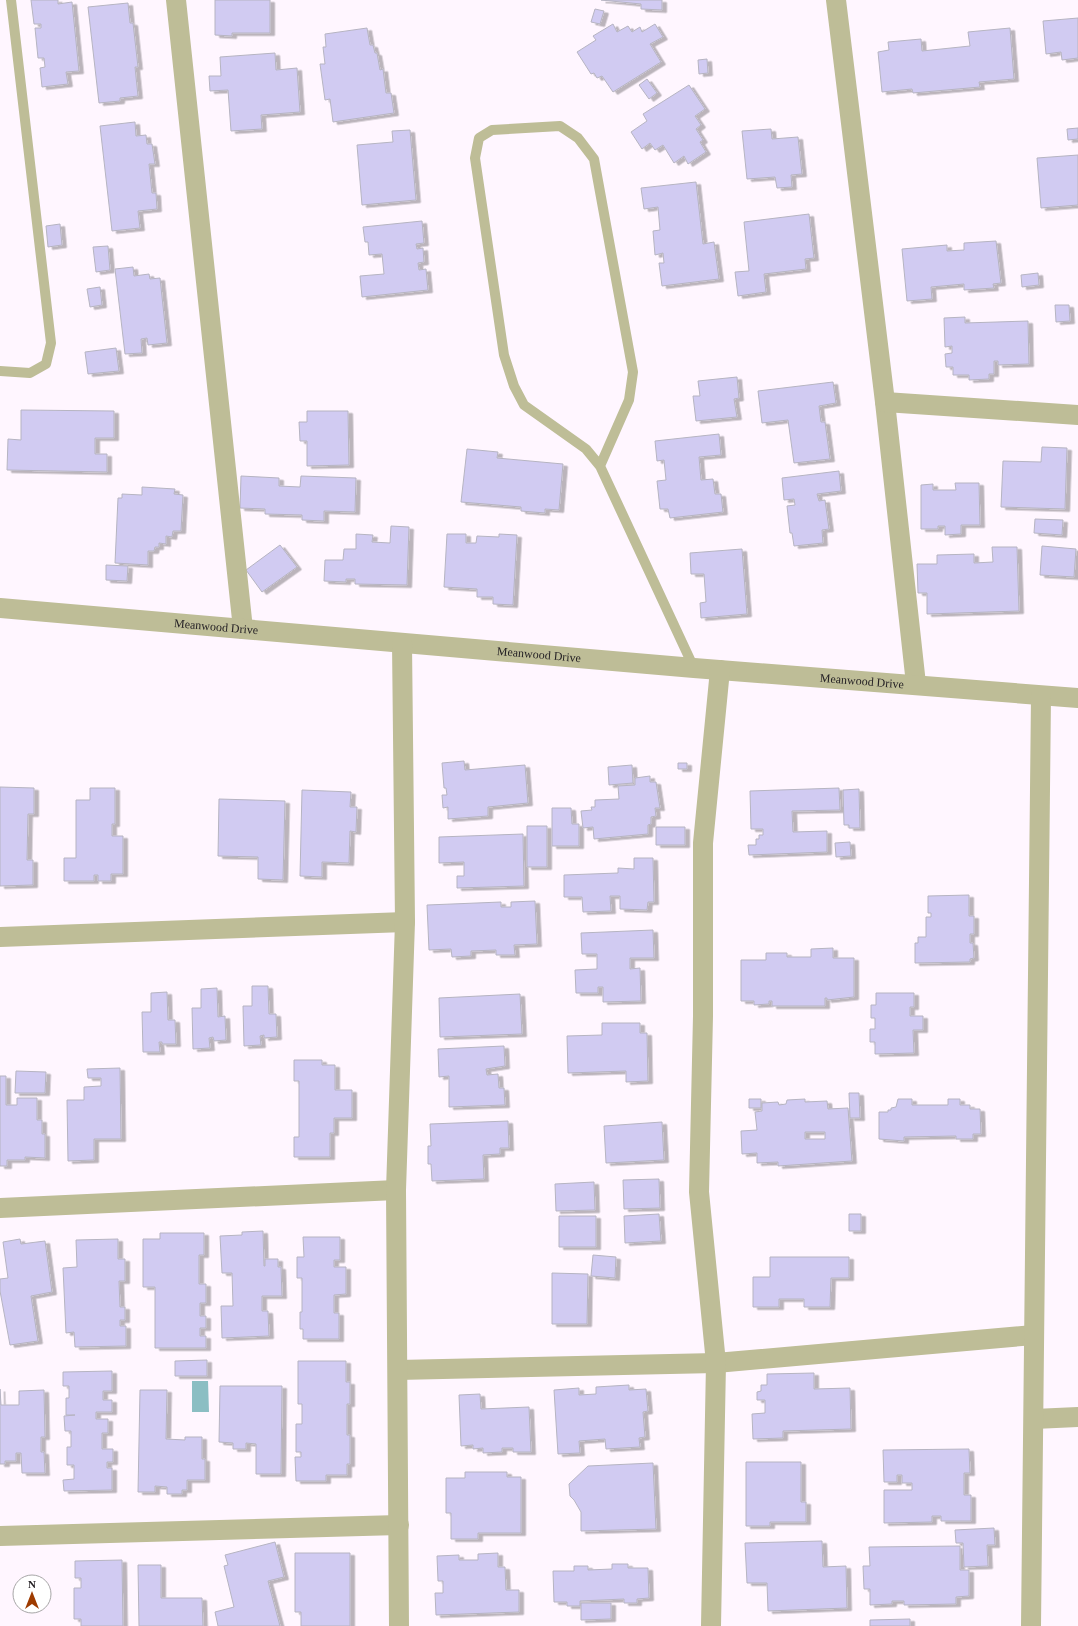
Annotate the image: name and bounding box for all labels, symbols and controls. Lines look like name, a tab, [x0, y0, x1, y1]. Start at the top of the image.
street label: Meanwood Drive	[174, 616, 259, 637]
street label: Meanwood Drive	[496, 644, 582, 665]
street label: Meanwood Drive	[819, 671, 904, 691]
north arrow	[12, 1574, 52, 1614]
text: N	[28, 1578, 36, 1590]

